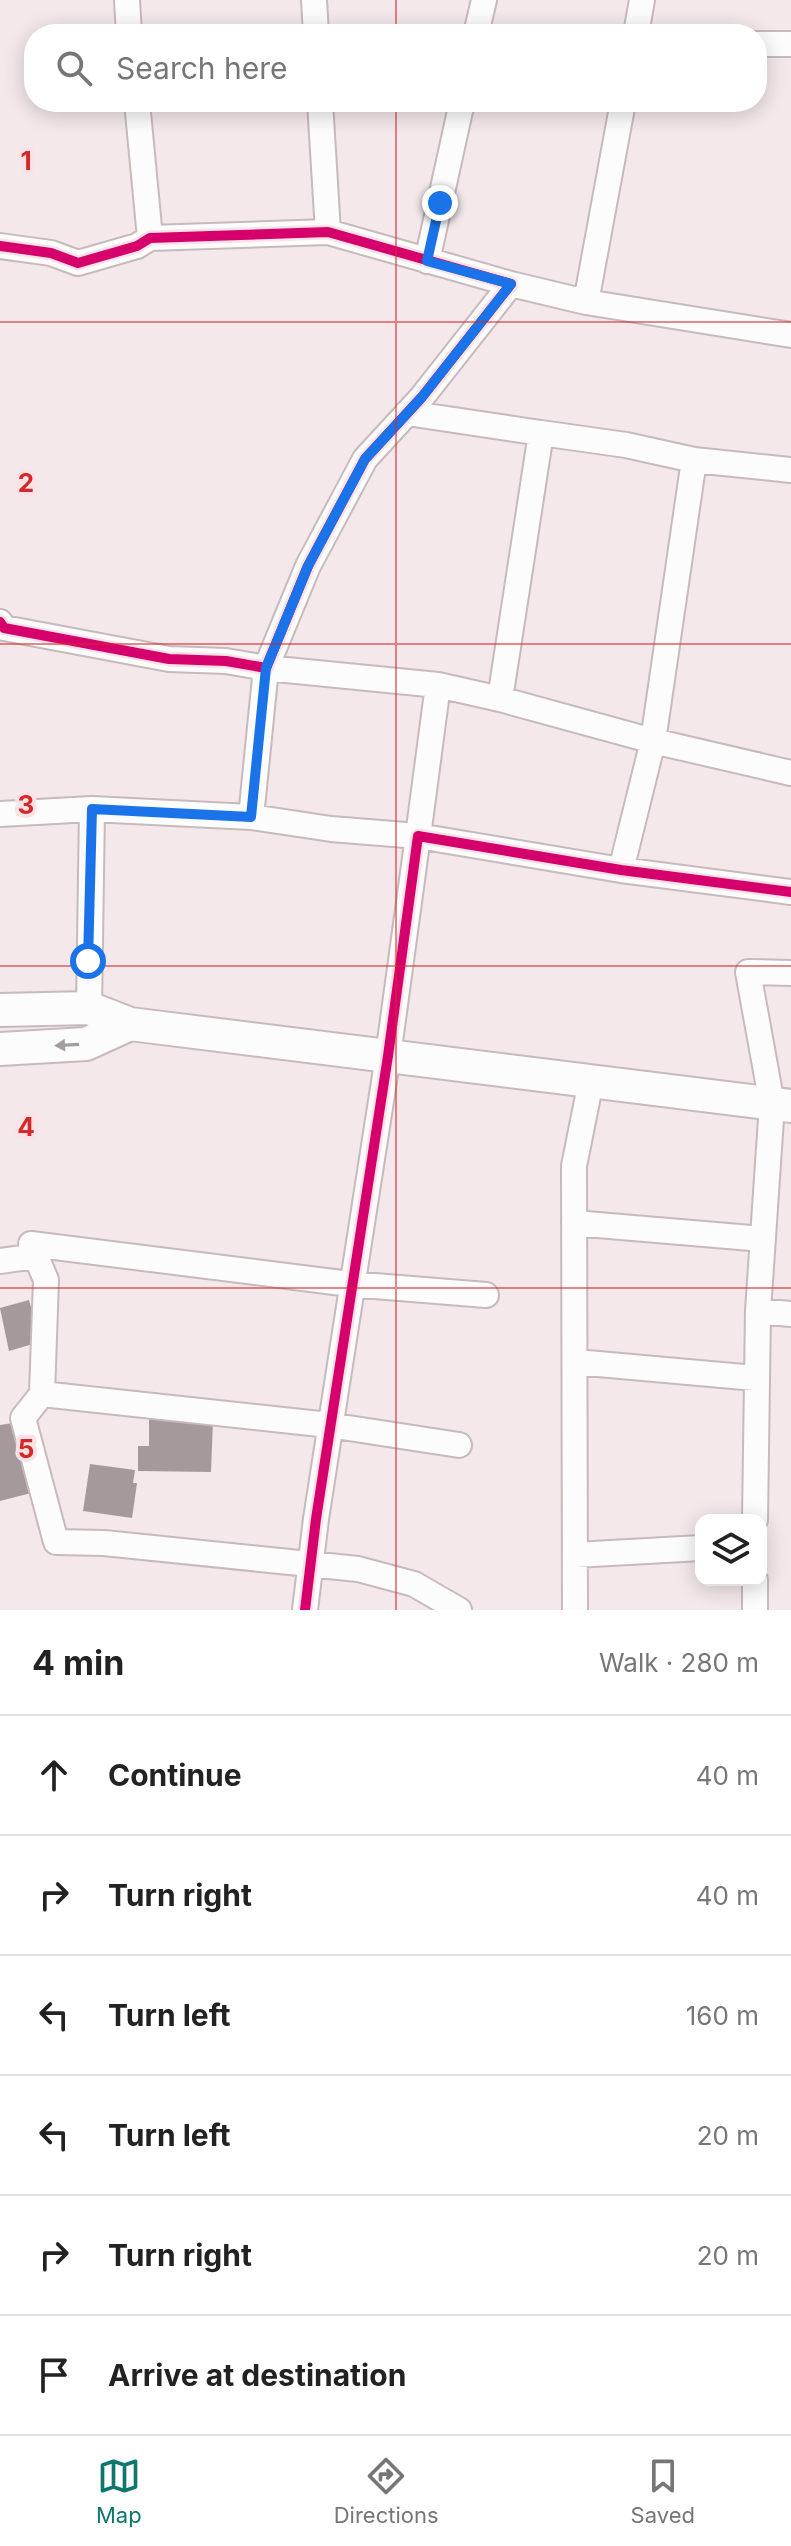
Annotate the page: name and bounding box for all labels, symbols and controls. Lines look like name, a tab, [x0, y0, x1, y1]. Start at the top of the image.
search box	[24, 24, 767, 112]
icon: search	[52, 46, 96, 90]
text: Search here	[116, 50, 288, 86]
text: 1	[20, 145, 32, 176]
route end	[422, 185, 458, 221]
text: 2	[18, 467, 34, 498]
text: 3	[18, 789, 34, 820]
route start	[70, 943, 106, 979]
one-way arrow	[54, 1039, 79, 1052]
text: 4	[17, 1111, 35, 1142]
text: 5	[18, 1433, 34, 1464]
map controls	[695, 1514, 767, 1586]
button: layers	[695, 1514, 767, 1586]
text: 4 min	[32, 1642, 124, 1683]
text: Walk · 280 m	[599, 1647, 759, 1678]
icon: ahead	[32, 1753, 76, 1797]
text: Continue	[108, 1757, 242, 1793]
text: 40 m	[696, 1760, 759, 1791]
icon: right	[32, 1873, 76, 1917]
text: Turn right	[108, 1877, 252, 1913]
text: 40 m	[696, 1880, 759, 1911]
icon: left	[32, 1993, 76, 2037]
text: Turn left	[108, 1997, 230, 2033]
text: 160 m	[686, 2000, 759, 2031]
icon: left	[32, 2113, 76, 2157]
text: Turn left	[108, 2117, 230, 2153]
text: 20 m	[697, 2120, 759, 2151]
icon: right	[32, 2233, 76, 2277]
text: Turn right	[108, 2237, 252, 2273]
text: 20 m	[697, 2240, 759, 2271]
icon: arrive	[32, 2353, 76, 2397]
text: Arrive at destination	[108, 2357, 406, 2393]
tab: Map	[96, 2454, 142, 2528]
tab: Directions	[334, 2454, 439, 2528]
tab: Saved	[631, 2454, 695, 2528]

